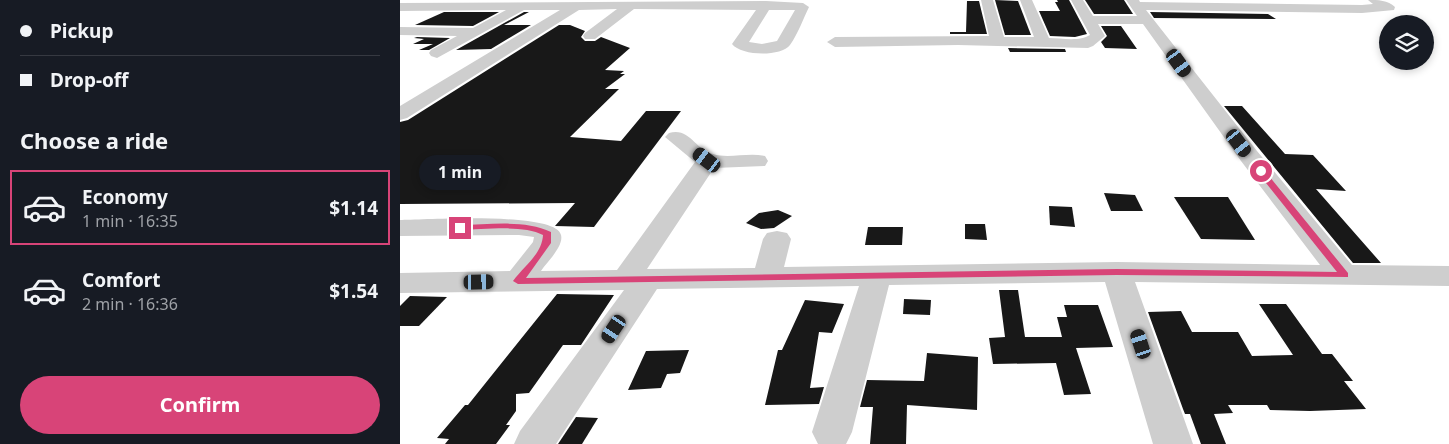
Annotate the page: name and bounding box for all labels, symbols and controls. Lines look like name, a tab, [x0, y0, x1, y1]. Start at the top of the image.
map controls	[1379, 15, 1434, 70]
button: layers	[1379, 15, 1434, 70]
text: Pickup	[50, 18, 113, 44]
car	[1164, 46, 1193, 80]
text: Drop-off	[50, 67, 129, 93]
text: Choose a ride	[20, 125, 168, 155]
car	[1223, 127, 1254, 159]
car	[690, 145, 723, 175]
callout: 1 min	[419, 156, 501, 190]
route start	[1250, 160, 1272, 182]
text: 1 min	[438, 161, 482, 183]
text: Economy	[82, 184, 168, 210]
icon: car	[22, 185, 67, 230]
text: $1.14	[329, 195, 378, 221]
text: 1 min · 16:35	[82, 210, 178, 232]
route end	[449, 217, 471, 239]
text: Comfort	[82, 267, 161, 293]
icon: car	[22, 268, 67, 313]
car	[463, 274, 494, 290]
text: $1.54	[329, 278, 378, 304]
text: 2 min · 16:36	[82, 293, 178, 315]
car	[599, 312, 628, 346]
car	[1129, 327, 1152, 361]
button: Confirm	[20, 376, 380, 434]

